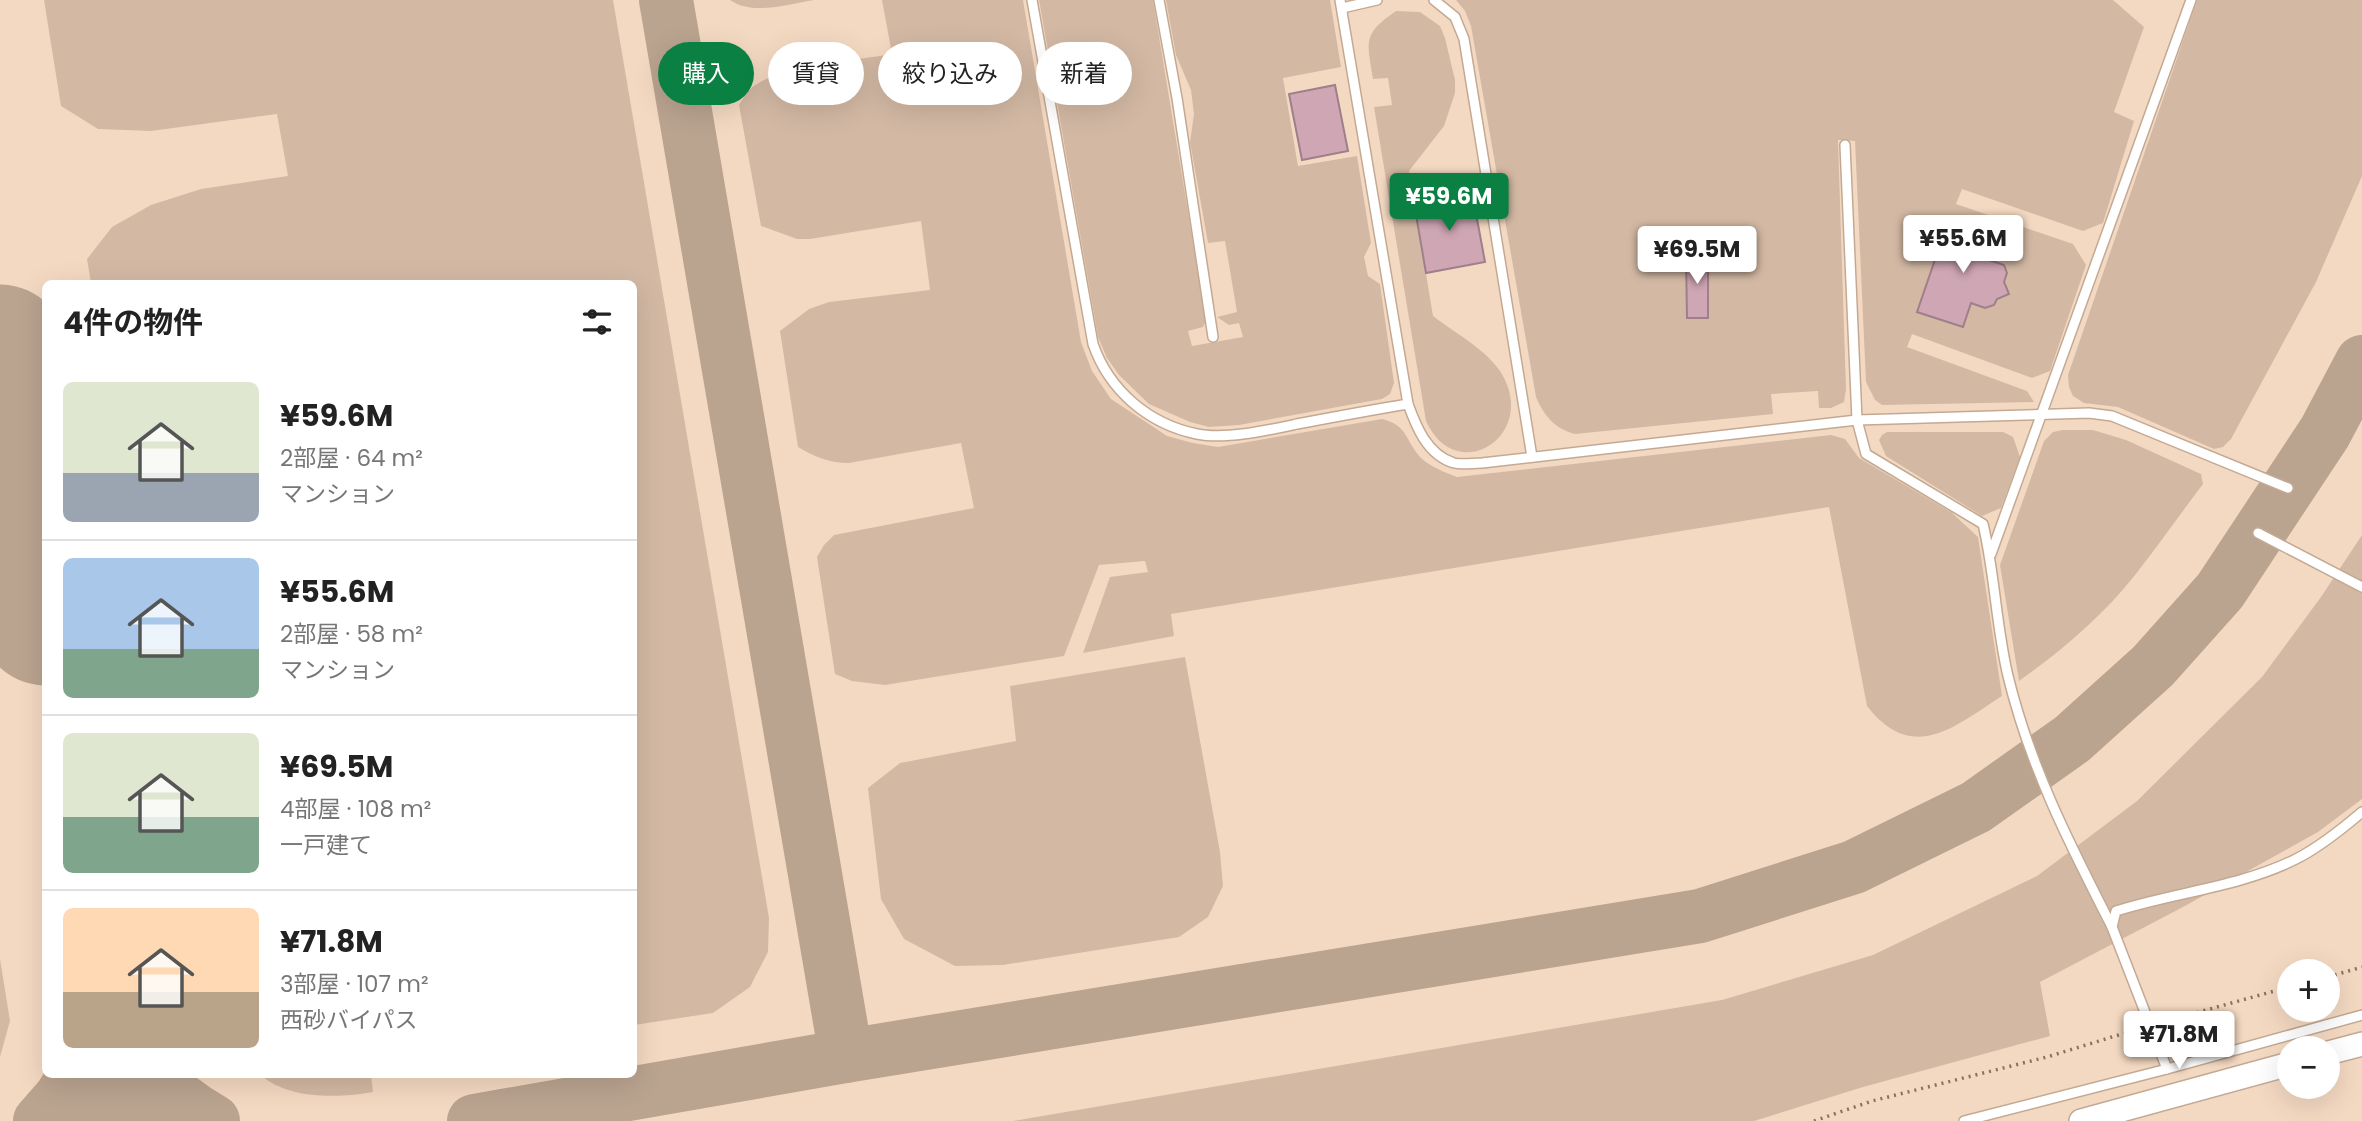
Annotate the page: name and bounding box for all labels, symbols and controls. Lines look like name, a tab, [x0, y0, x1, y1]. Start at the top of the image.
chip: 購入	[658, 42, 754, 105]
chip: 賃貸	[768, 42, 864, 105]
chip: 絞り込み	[878, 42, 1022, 105]
chip: 新着	[1036, 42, 1132, 105]
pin: ¥59.6M	[1392, 174, 1506, 233]
text: ¥59.6M	[1406, 180, 1492, 212]
pin: ¥55.6M	[1906, 216, 2020, 275]
text: ¥55.6M	[1919, 222, 2007, 254]
pin: ¥69.5M	[1640, 226, 1754, 286]
text: ¥69.5M	[1654, 233, 1740, 265]
text: 4件の物件	[63, 301, 203, 344]
icon: filters	[578, 303, 616, 341]
text: ¥59.6M	[280, 394, 393, 437]
icon: home	[119, 410, 203, 494]
text: 2部屋 · 64 m²	[280, 442, 423, 474]
text: マンション	[280, 478, 395, 510]
text: ¥55.6M	[280, 570, 394, 613]
icon: home	[119, 586, 203, 670]
text: 2部屋 · 58 m²	[280, 618, 423, 650]
text: マンション	[280, 654, 395, 686]
text: ¥69.5M	[280, 745, 393, 788]
icon: home	[119, 761, 203, 845]
text: 4部屋 · 108 m²	[280, 793, 431, 825]
text: 一戸建て	[280, 829, 372, 861]
text: ¥71.8M	[280, 920, 383, 963]
icon: home	[119, 936, 203, 1020]
map controls	[2277, 959, 2340, 1099]
button: +	[2277, 959, 2340, 1022]
text: 3部屋 · 107 m²	[280, 968, 429, 1000]
text: 西砂バイパス	[280, 1004, 418, 1036]
pin: ¥71.8M	[2122, 1012, 2236, 1071]
text: ¥71.8M	[2140, 1018, 2218, 1050]
button: −	[2277, 1036, 2340, 1099]

